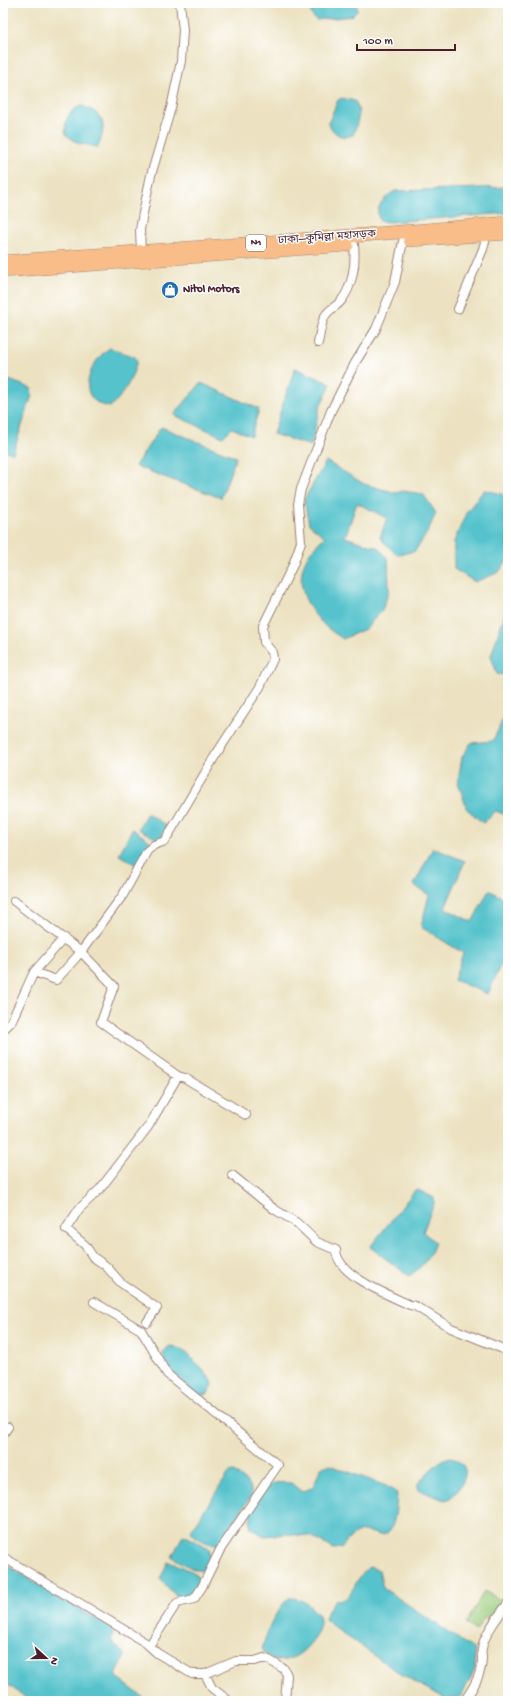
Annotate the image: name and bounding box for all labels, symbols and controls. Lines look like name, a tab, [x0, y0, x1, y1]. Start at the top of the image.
scale bar	[357, 26, 455, 52]
text: 100 m	[362, 35, 393, 49]
street label: ঢাকা–কুমিল্লা মহাসড়ক	[277, 227, 376, 247]
road number: N1	[246, 235, 266, 251]
shop icon: Nitol Motors	[160, 280, 180, 300]
place label: Nitol Motors	[183, 283, 240, 296]
north arrow	[26, 1638, 66, 1678]
text: N	[47, 1655, 60, 1666]

